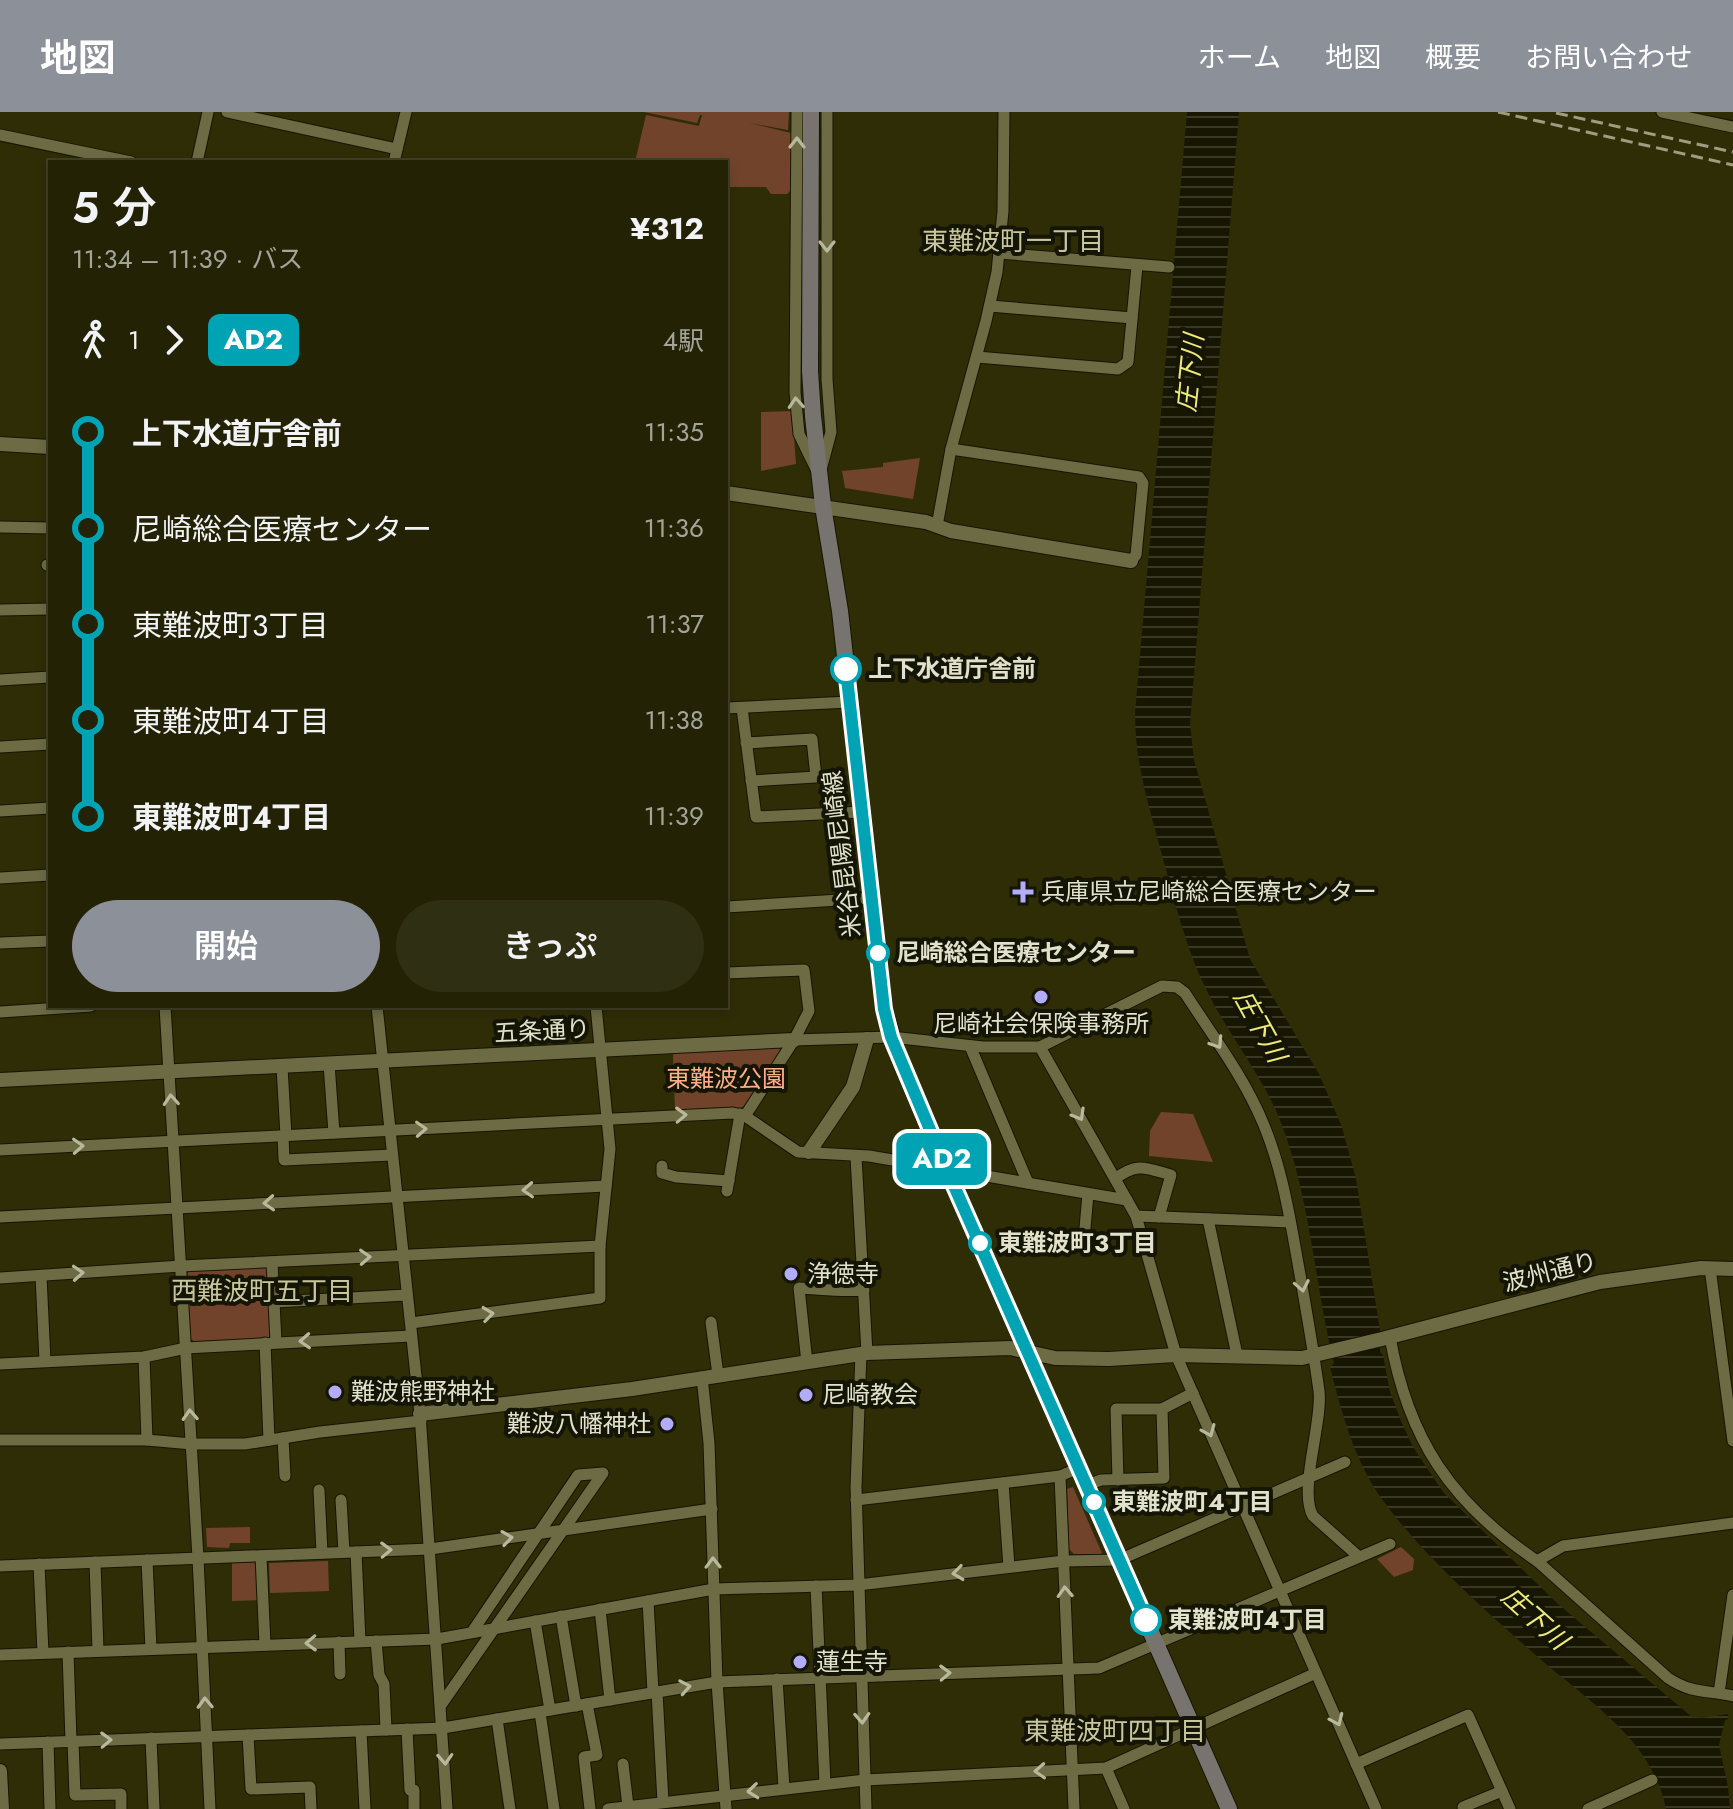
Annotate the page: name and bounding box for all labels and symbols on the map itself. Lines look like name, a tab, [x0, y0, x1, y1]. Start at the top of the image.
one-way arrow	[788, 136, 806, 149]
district label: 東難波町一丁目	[922, 222, 1104, 260]
one-way arrow	[818, 240, 836, 253]
water label: 庄下川	[1167, 329, 1213, 414]
one-way arrow	[788, 396, 805, 409]
place label: 上下水道庁舎前	[868, 651, 1036, 686]
marker: 上下水道庁舎前	[831, 654, 861, 684]
street label: 米谷昆陽尼崎線	[814, 769, 869, 940]
place label: 兵庫県立尼崎総合医療センター	[1041, 874, 1377, 909]
marker: 兵庫県立尼崎総合医療センター	[1012, 881, 1034, 903]
place label: 尼崎総合医療センター	[896, 935, 1136, 970]
marker: 尼崎総合医療センター	[867, 942, 889, 964]
water label: 庄下川	[1224, 983, 1297, 1072]
marker: 尼崎社会保険事務所	[1032, 988, 1050, 1006]
place label: 尼崎社会保険事務所	[933, 1006, 1149, 1041]
street label: 五条通り	[493, 1011, 591, 1050]
one-way arrow	[1207, 1034, 1222, 1049]
park label: 東難波公園	[666, 1061, 786, 1096]
one-way arrow	[163, 1093, 180, 1106]
one-way arrow	[1069, 1106, 1085, 1121]
one-way arrow	[675, 1107, 688, 1124]
one-way arrow	[415, 1120, 428, 1137]
line badge: AD2	[896, 1133, 988, 1185]
one-way arrow	[72, 1138, 85, 1155]
one-way arrow	[521, 1182, 534, 1199]
one-way arrow	[262, 1194, 275, 1211]
place label: 東難波町3丁目	[998, 1225, 1157, 1260]
marker: 東難波町3丁目	[969, 1232, 991, 1254]
street label: 波州通り	[1499, 1243, 1601, 1300]
one-way arrow	[359, 1249, 372, 1266]
place label: 浄徳寺	[807, 1256, 879, 1291]
one-way arrow	[72, 1265, 85, 1282]
marker: 浄徳寺	[782, 1265, 800, 1283]
district label: 西難波町五丁目	[171, 1272, 353, 1310]
one-way arrow	[1293, 1279, 1310, 1292]
one-way arrow	[482, 1305, 495, 1322]
one-way arrow	[299, 1332, 311, 1349]
place label: 難波熊野神社	[351, 1374, 495, 1409]
place label: 尼崎教会	[822, 1377, 918, 1412]
marker: 難波熊野神社	[326, 1383, 344, 1401]
marker: 尼崎教会	[797, 1386, 815, 1404]
place label: 難波八幡神社	[507, 1406, 651, 1441]
one-way arrow	[182, 1409, 199, 1422]
marker: 難波八幡神社	[658, 1415, 676, 1433]
one-way arrow	[1200, 1423, 1216, 1437]
place label: 東難波町4丁目	[1112, 1484, 1273, 1519]
marker: 東難波町4丁目	[1083, 1491, 1105, 1513]
one-way arrow	[500, 1530, 514, 1547]
one-way arrow	[380, 1542, 393, 1559]
one-way arrow	[704, 1556, 722, 1569]
one-way arrow	[951, 1565, 964, 1582]
water label: 庄下川	[1493, 1578, 1579, 1660]
one-way arrow	[1057, 1585, 1074, 1598]
place label: 東難波町４丁目	[1168, 1602, 1327, 1637]
marker: 東難波町４丁目	[1131, 1605, 1161, 1635]
one-way arrow	[304, 1635, 317, 1652]
place label: 蓮生寺	[816, 1644, 888, 1679]
marker: 蓮生寺	[791, 1653, 809, 1671]
one-way arrow	[939, 1665, 952, 1682]
one-way arrow	[679, 1679, 692, 1696]
one-way arrow	[197, 1696, 214, 1709]
one-way arrow	[854, 1712, 871, 1725]
district label: 東難波町四丁目	[1024, 1712, 1206, 1750]
one-way arrow	[1327, 1712, 1343, 1727]
one-way arrow	[100, 1731, 113, 1748]
one-way arrow	[436, 1753, 453, 1766]
one-way arrow	[1033, 1762, 1046, 1779]
one-way arrow	[746, 1783, 759, 1800]

